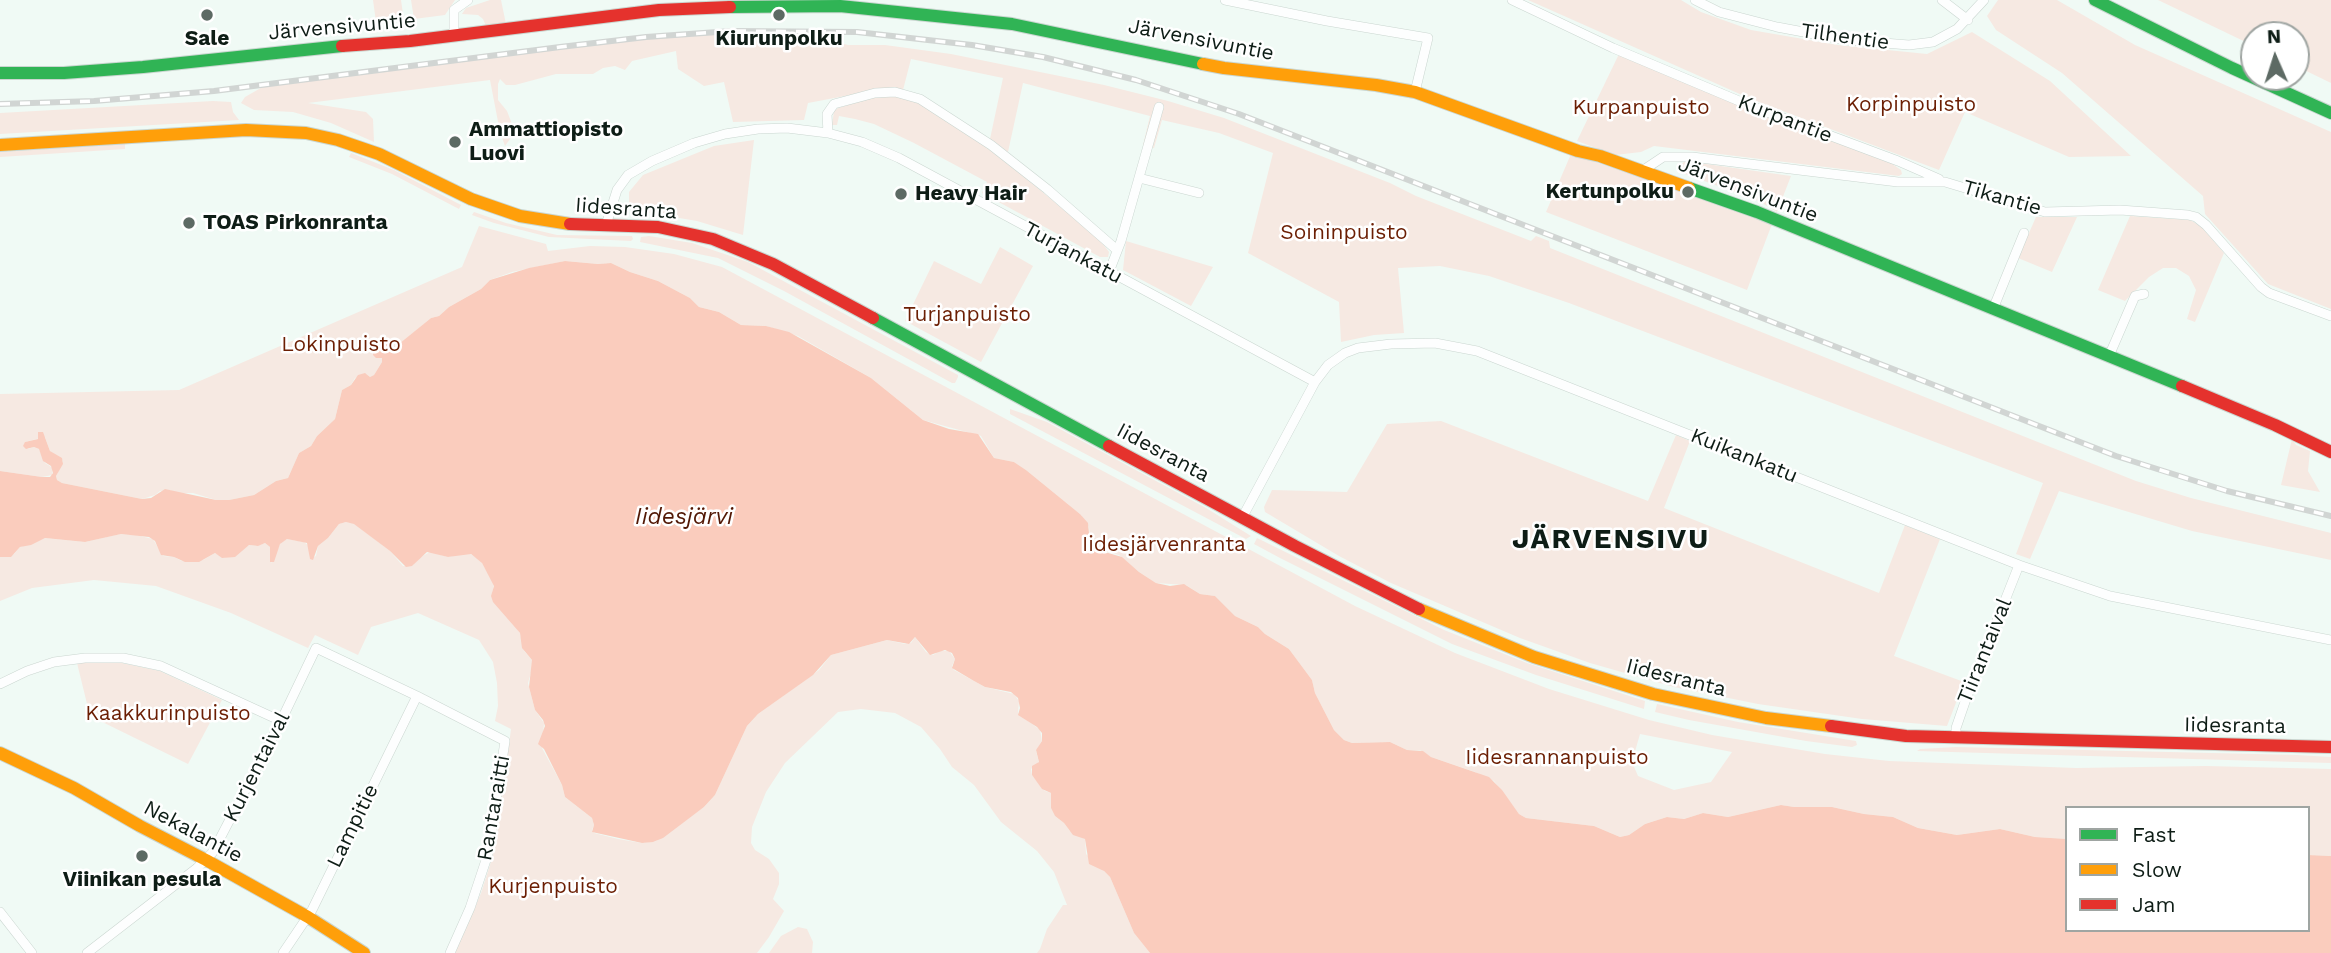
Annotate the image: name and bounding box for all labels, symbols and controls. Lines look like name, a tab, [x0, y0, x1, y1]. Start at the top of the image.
marker: Sale	[199, 7, 215, 23]
marker: Kiurunpolku	[771, 7, 787, 23]
street label: Järvensivuntie	[267, 8, 417, 46]
street label: Järvensivuntie	[1126, 14, 1276, 66]
street label: Tilhentie	[1799, 18, 1891, 56]
north arrow	[2240, 21, 2310, 91]
text: N	[2266, 25, 2282, 48]
place label: Sale	[185, 26, 229, 52]
place label: Kiurunpolku	[715, 26, 843, 52]
street label: Kurpantie	[1734, 89, 1836, 149]
park label: Korpinpuisto	[1846, 92, 1976, 118]
park label: Kurpanpuisto	[1572, 95, 1710, 121]
place label: Ammattiopisto Luovi	[469, 117, 623, 167]
marker: Ammattiopisto Luovi	[447, 134, 463, 150]
street label: Järvensivuntie	[1674, 152, 1822, 228]
street label: Tikantie	[1960, 175, 2044, 221]
place label: Kertunpolku	[1546, 179, 1674, 205]
place label: Heavy Hair	[915, 181, 1027, 207]
marker: Kertunpolku	[1680, 184, 1696, 200]
marker: Heavy Hair	[893, 186, 909, 202]
street label: Iidesranta	[574, 193, 678, 225]
place label: TOAS Pirkonranta	[203, 210, 388, 236]
marker: TOAS Pirkonranta	[181, 215, 197, 231]
street label: Turjankatu	[1019, 216, 1127, 290]
park label: Soininpuisto	[1280, 220, 1408, 246]
park label: Turjanpuisto	[903, 302, 1031, 328]
park label: Lokinpuisto	[281, 332, 401, 358]
street label: Iidesranta	[1112, 418, 1214, 488]
street label: Kuikankatu	[1687, 423, 1801, 489]
water label: Iidesjärvi	[635, 503, 733, 531]
district label: JÄRVENSIVU	[1513, 523, 1709, 557]
park label: Iidesjärvenranta	[1082, 532, 1246, 558]
street label: Tiirantaival	[1952, 594, 2018, 708]
street label: Iidesranta	[1624, 653, 1728, 703]
park label: Kaakkurinpuisto	[85, 701, 251, 727]
street label: Kurjentaival	[218, 708, 296, 826]
street label: Iidesranta	[2184, 713, 2286, 739]
park label: Iidesrannanpuisto	[1465, 745, 1649, 771]
street label: Rantaraitti	[472, 753, 516, 863]
street label: Lampitie	[322, 780, 384, 872]
street label: Nekalantie	[139, 795, 247, 869]
legend	[2065, 806, 2310, 932]
text: Fast	[2132, 822, 2176, 847]
marker: Viinikan pesula	[134, 848, 150, 864]
text: Slow	[2132, 857, 2182, 882]
place label: Viinikan pesula	[63, 867, 221, 893]
park label: Kurjenpuisto	[488, 874, 618, 900]
text: Jam	[2132, 892, 2175, 917]

